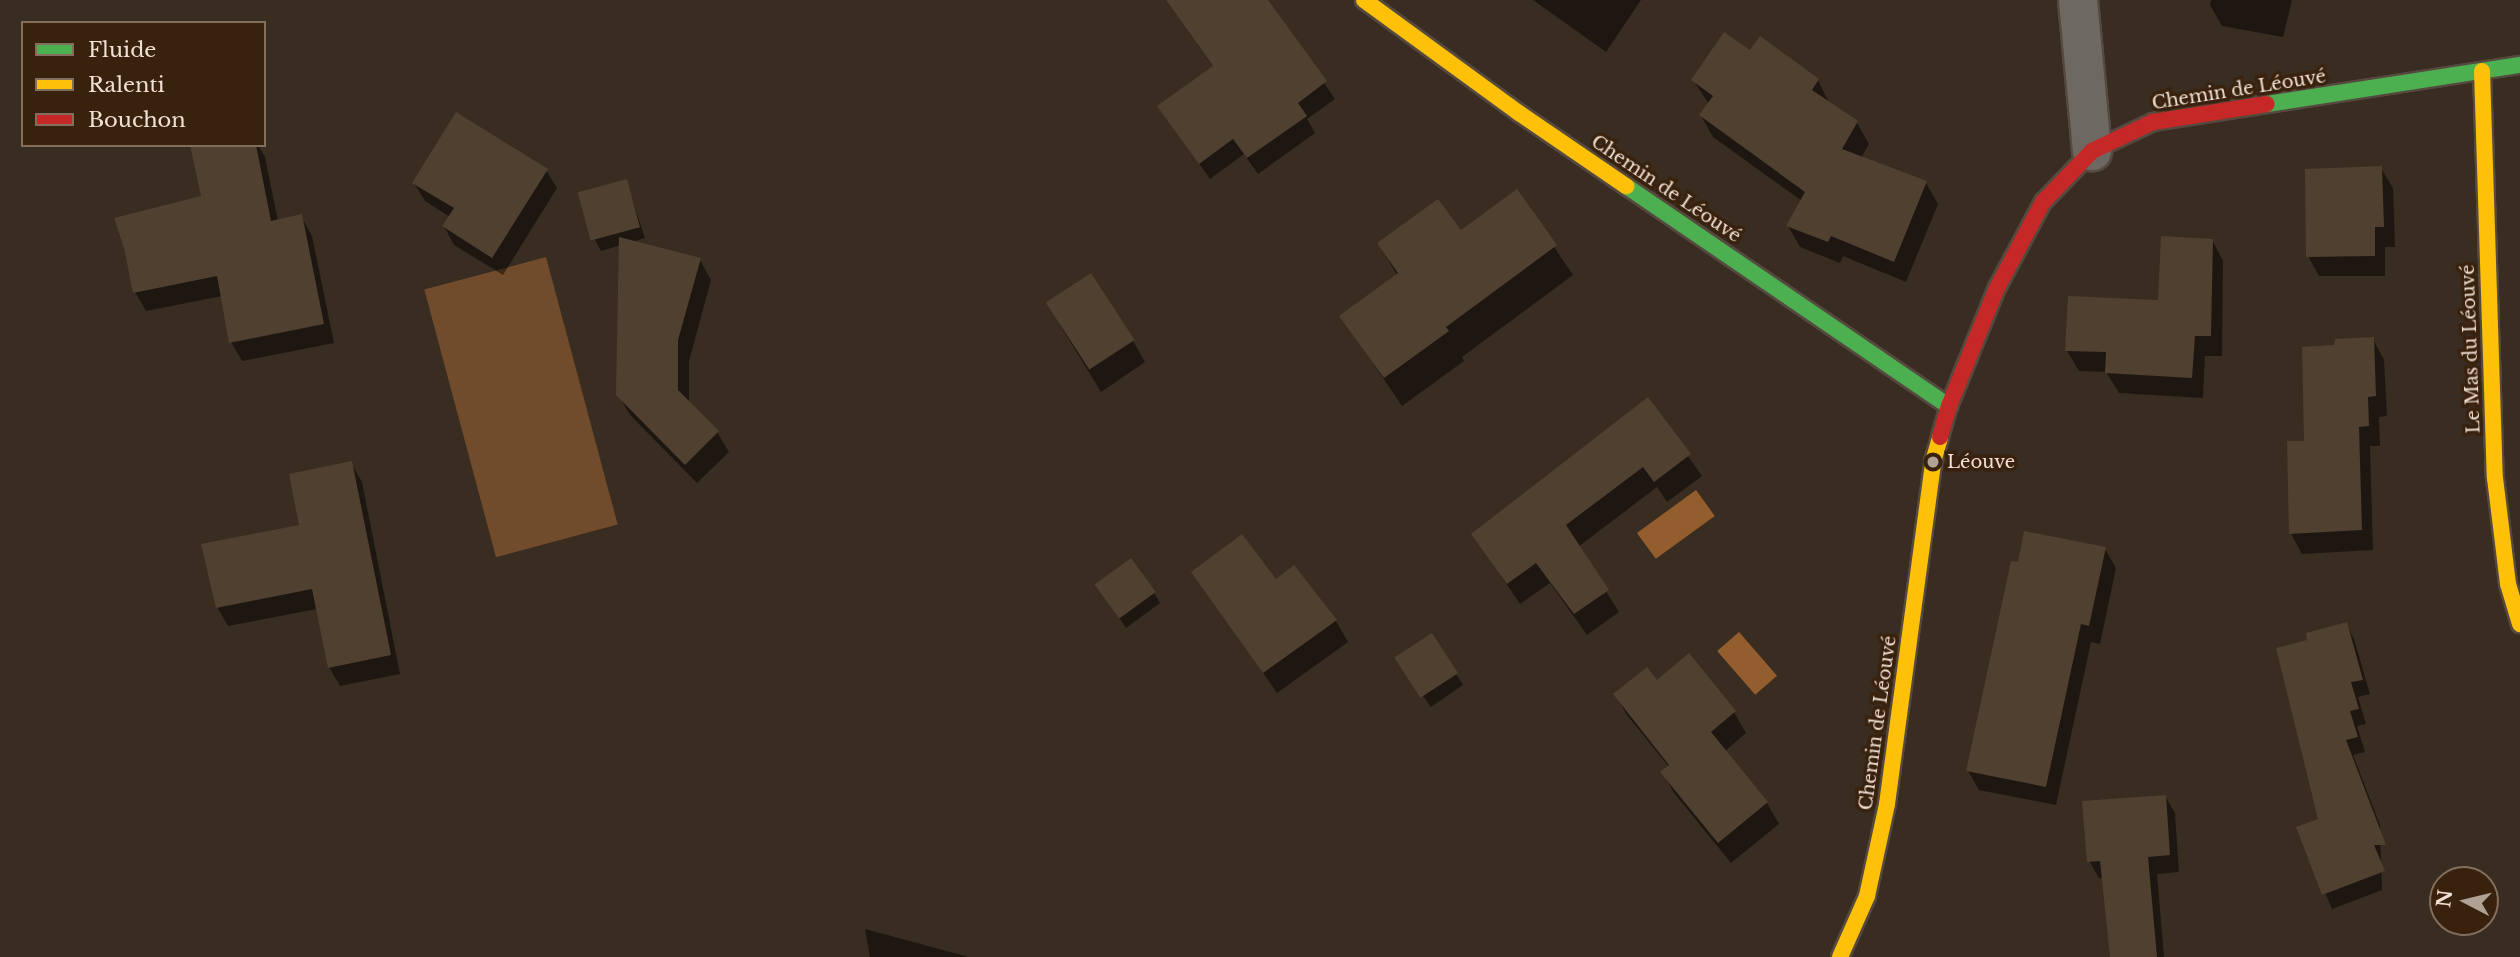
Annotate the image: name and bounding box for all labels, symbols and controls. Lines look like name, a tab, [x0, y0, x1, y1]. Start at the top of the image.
legend	[21, 21, 266, 147]
text: Fluide	[88, 37, 156, 63]
street label: Chemin de Léouvé	[2150, 66, 2328, 114]
text: Ralenti	[88, 72, 165, 98]
text: Bouchon	[88, 107, 186, 133]
street label: Chemin de Léouvé	[1587, 131, 1745, 247]
street label: Le Mas du Léouvé	[2457, 264, 2485, 434]
place label: Léouve	[1947, 451, 2015, 473]
marker: Léouve	[1925, 454, 1941, 470]
street label: Chemin de Léouvé	[1855, 634, 1901, 812]
north arrow	[2429, 866, 2499, 936]
text: N	[2432, 888, 2457, 909]

